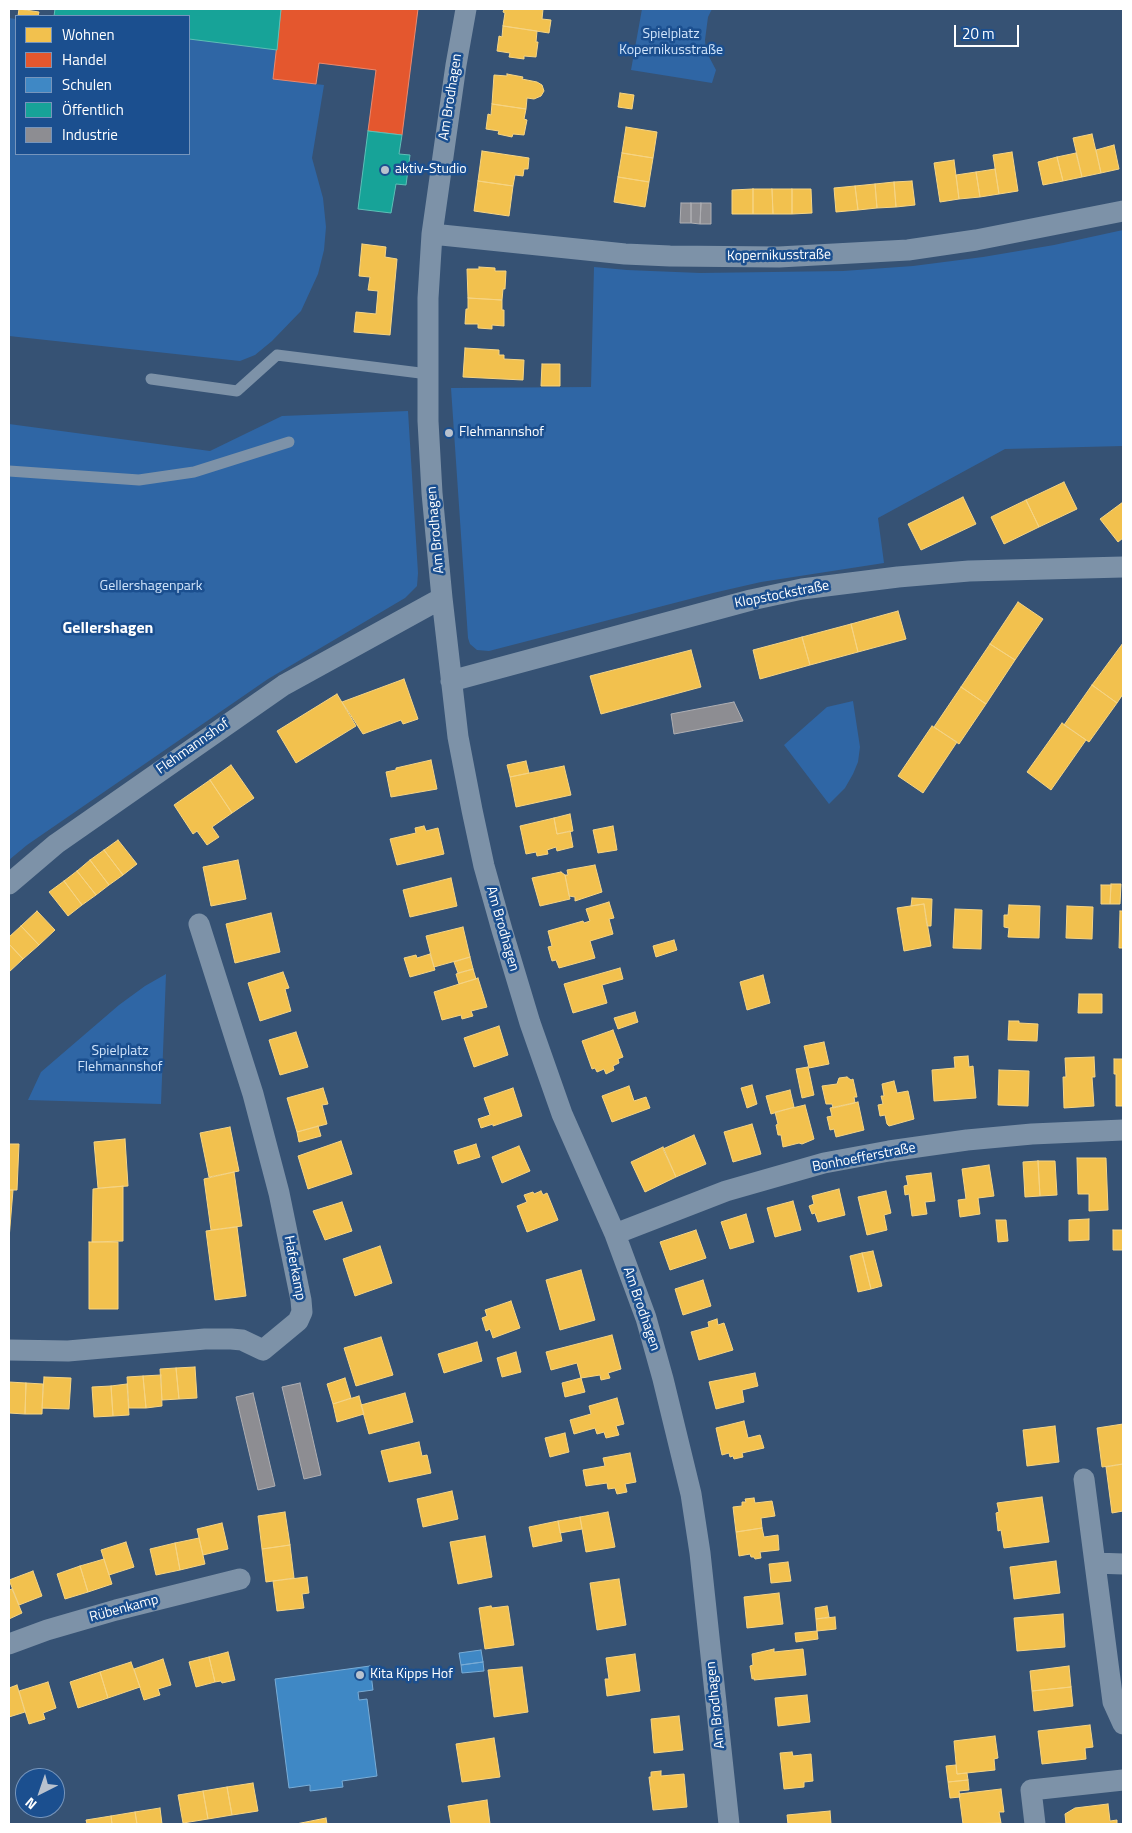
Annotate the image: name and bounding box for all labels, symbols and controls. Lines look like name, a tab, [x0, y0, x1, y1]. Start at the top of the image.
legend	[15, 15, 190, 155]
scale bar	[957, 15, 1022, 47]
text: 20 m	[962, 22, 995, 45]
text: Wohnen	[62, 23, 115, 46]
park label: Spielplatz Kopernikusstraße	[619, 27, 723, 59]
text: Handel	[62, 48, 107, 71]
street label: Am Brodhagen	[436, 52, 466, 142]
text: Schulen	[62, 73, 112, 96]
text: Öffentlich	[62, 98, 124, 121]
text: Industrie	[62, 123, 118, 146]
place label: aktiv-Studio	[395, 162, 467, 178]
marker: aktiv-Studio	[379, 164, 391, 176]
street label: Kopernikusstraße	[727, 247, 831, 265]
place label: Flehmannshof	[459, 425, 544, 441]
marker: Flehmannshof	[443, 427, 455, 439]
street label: Am Brodhagen	[424, 486, 448, 574]
street label: Klopstockstraße	[733, 578, 831, 612]
park label: Gellershagenpark	[100, 579, 202, 595]
district label: Gellershagen	[63, 619, 153, 639]
street label: Flehmannshof	[153, 716, 233, 778]
street label: Am Brodhagen	[482, 885, 522, 973]
park label: Spielplatz Flehmannshof	[78, 1044, 162, 1076]
street label: Bonhoefferstraße	[811, 1140, 917, 1176]
street label: Haferkamp	[279, 1234, 309, 1302]
street label: Am Brodhagen	[619, 1265, 663, 1353]
street label: Rübenkamp	[88, 1592, 160, 1626]
street label: Am Brodhagen	[703, 1661, 729, 1749]
place label: Kita Kipps Hof	[370, 1667, 453, 1683]
marker: Kita Kipps Hof	[354, 1669, 366, 1681]
north arrow	[15, 1768, 65, 1818]
text: N	[20, 1793, 41, 1815]

